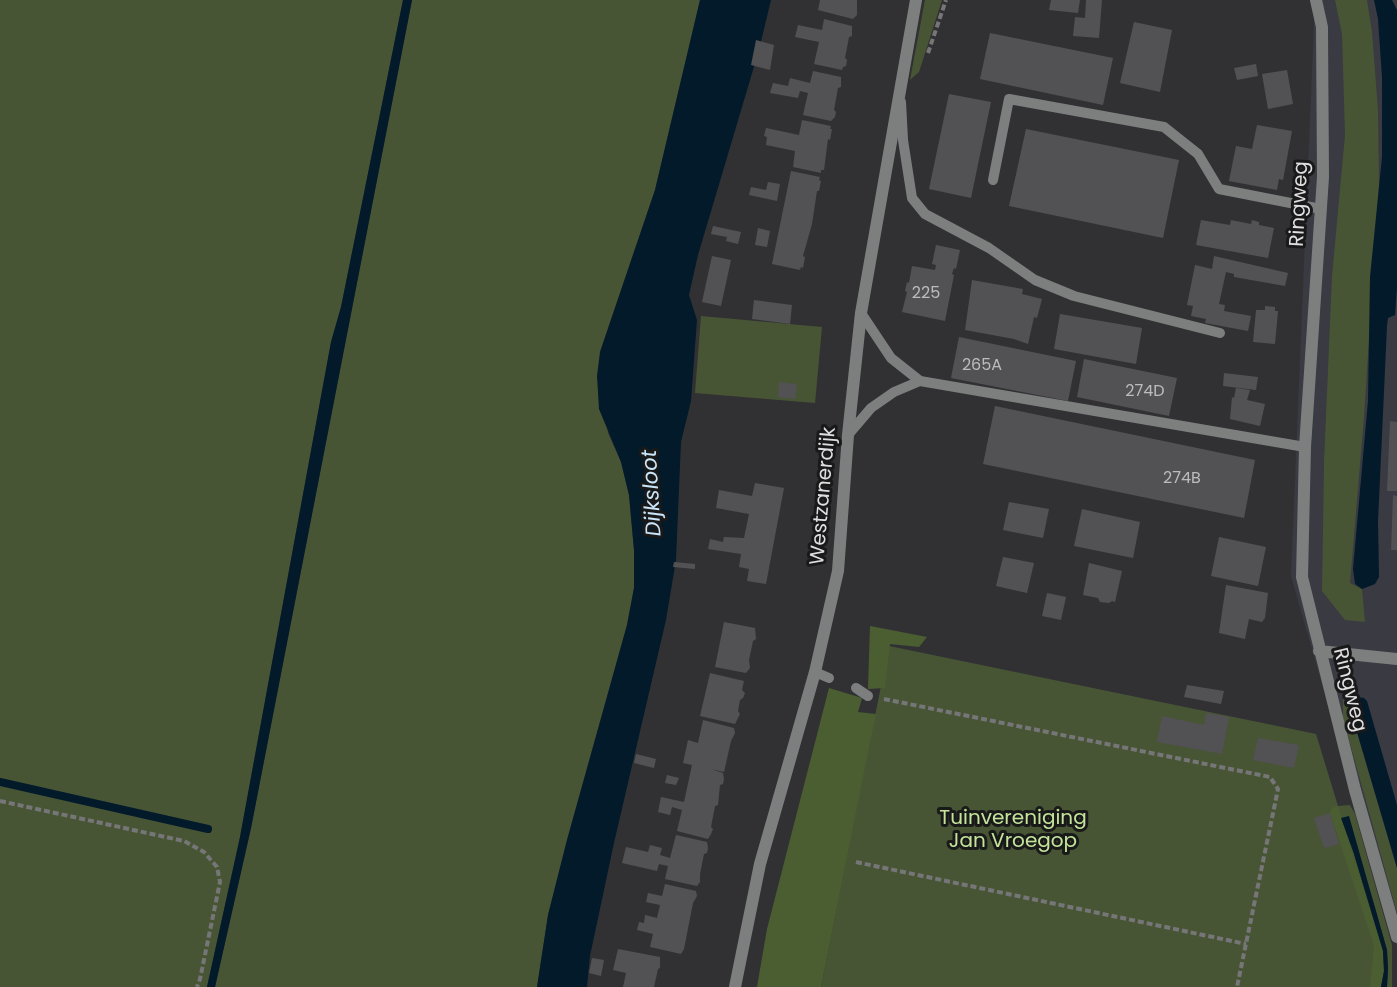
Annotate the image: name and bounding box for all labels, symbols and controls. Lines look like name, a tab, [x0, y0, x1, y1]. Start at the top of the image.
street label: Ringweg	[1286, 161, 1314, 247]
house number: 225	[912, 284, 940, 304]
house number: 265A	[962, 356, 1002, 376]
house number: 274D	[1125, 382, 1165, 402]
street label: Westzanerdijk	[806, 426, 842, 566]
water label: Dijksloot	[638, 449, 668, 537]
house number: 274B	[1163, 469, 1201, 489]
street label: Ringweg	[1327, 646, 1371, 734]
park label: Tuinvereniging Jan Vroegop	[939, 807, 1087, 854]

